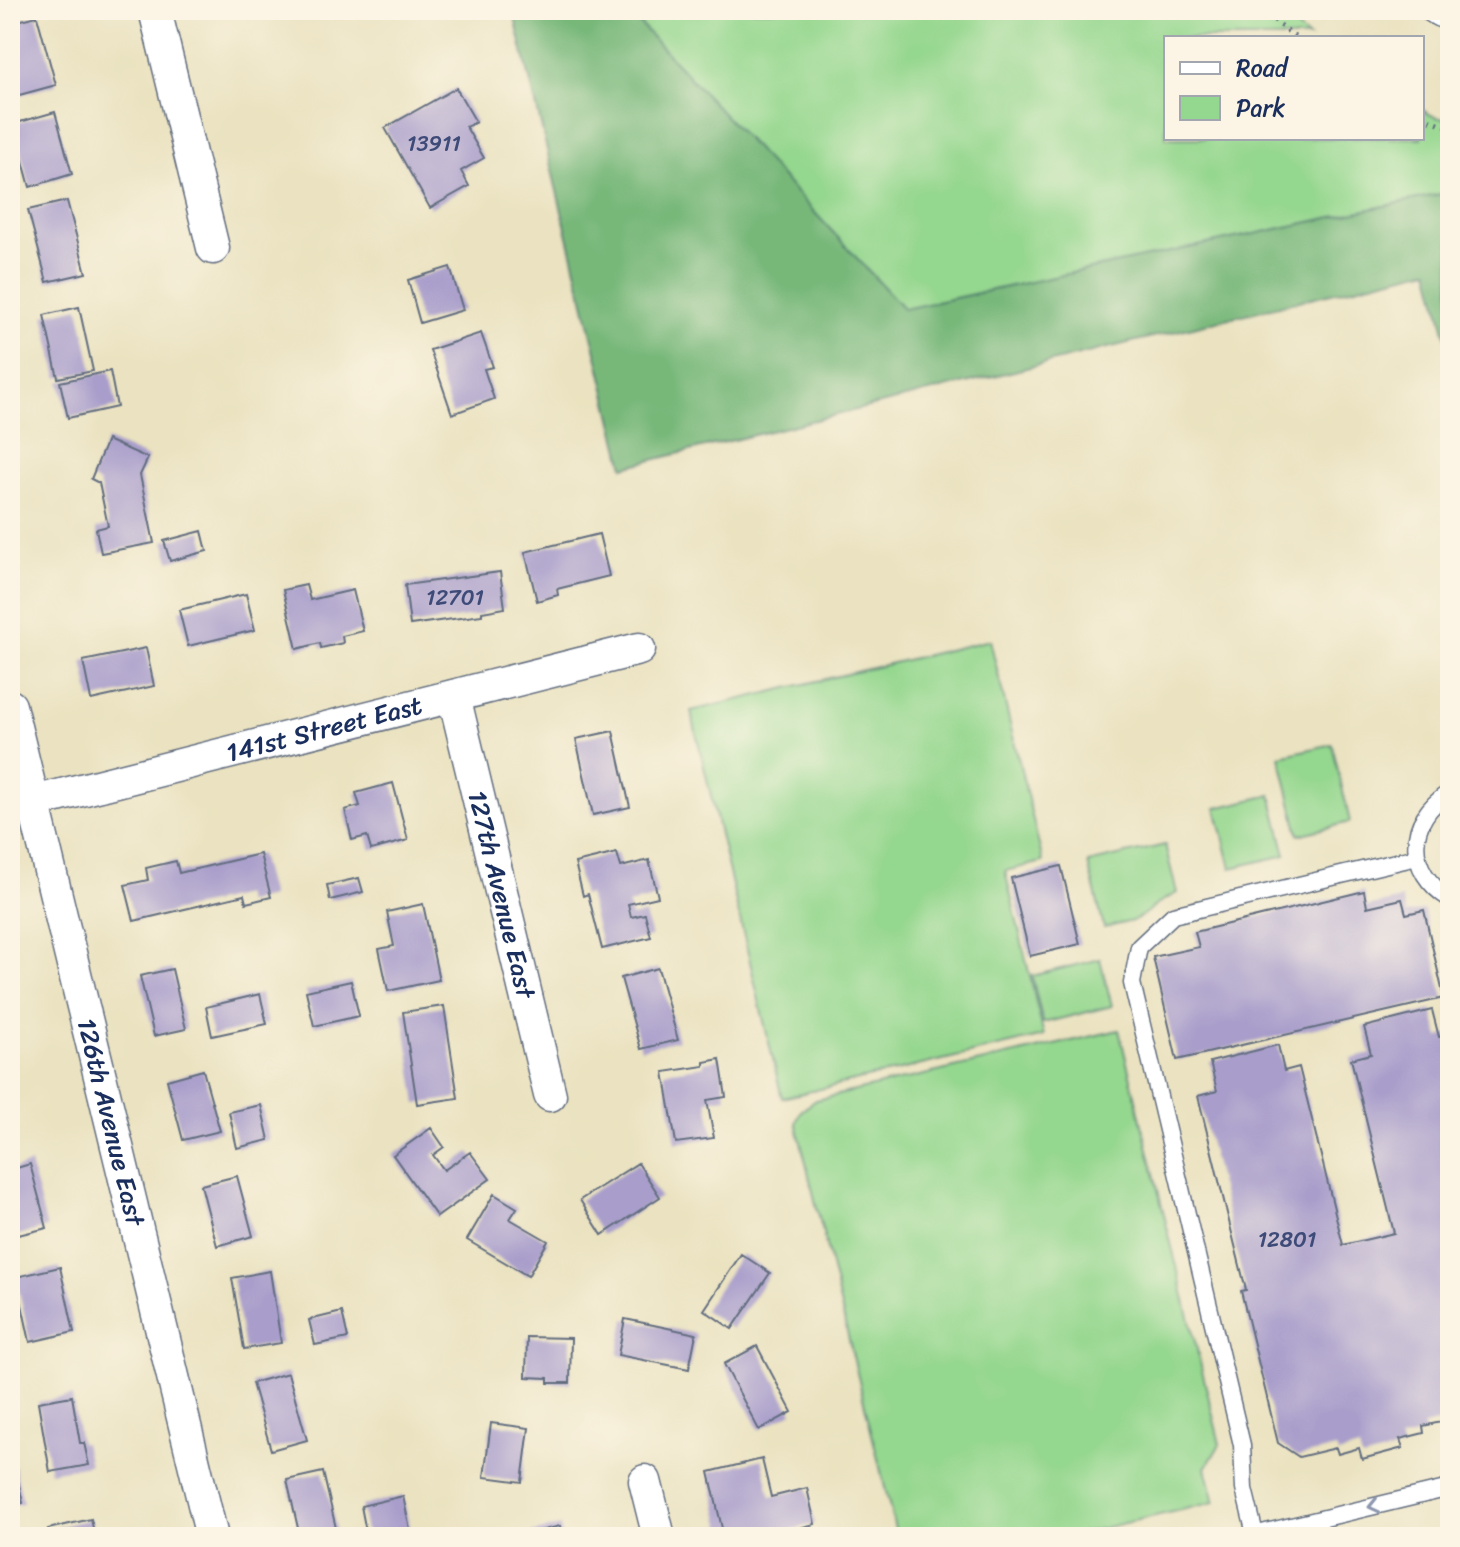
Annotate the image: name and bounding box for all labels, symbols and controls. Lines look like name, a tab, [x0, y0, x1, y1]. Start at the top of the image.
legend	[1164, 36, 1424, 140]
text: Road	[1236, 47, 1290, 89]
text: Park	[1236, 87, 1285, 129]
house number: 13911	[407, 124, 461, 163]
house number: 12701	[426, 578, 484, 617]
street label: 141st Street East	[221, 682, 427, 775]
street label: 127th Avenue East	[454, 786, 549, 1005]
street label: 126th Avenue East	[64, 1013, 159, 1232]
house number: 12801	[1258, 1220, 1316, 1259]
one-way arrow	[1368, 1497, 1381, 1514]

